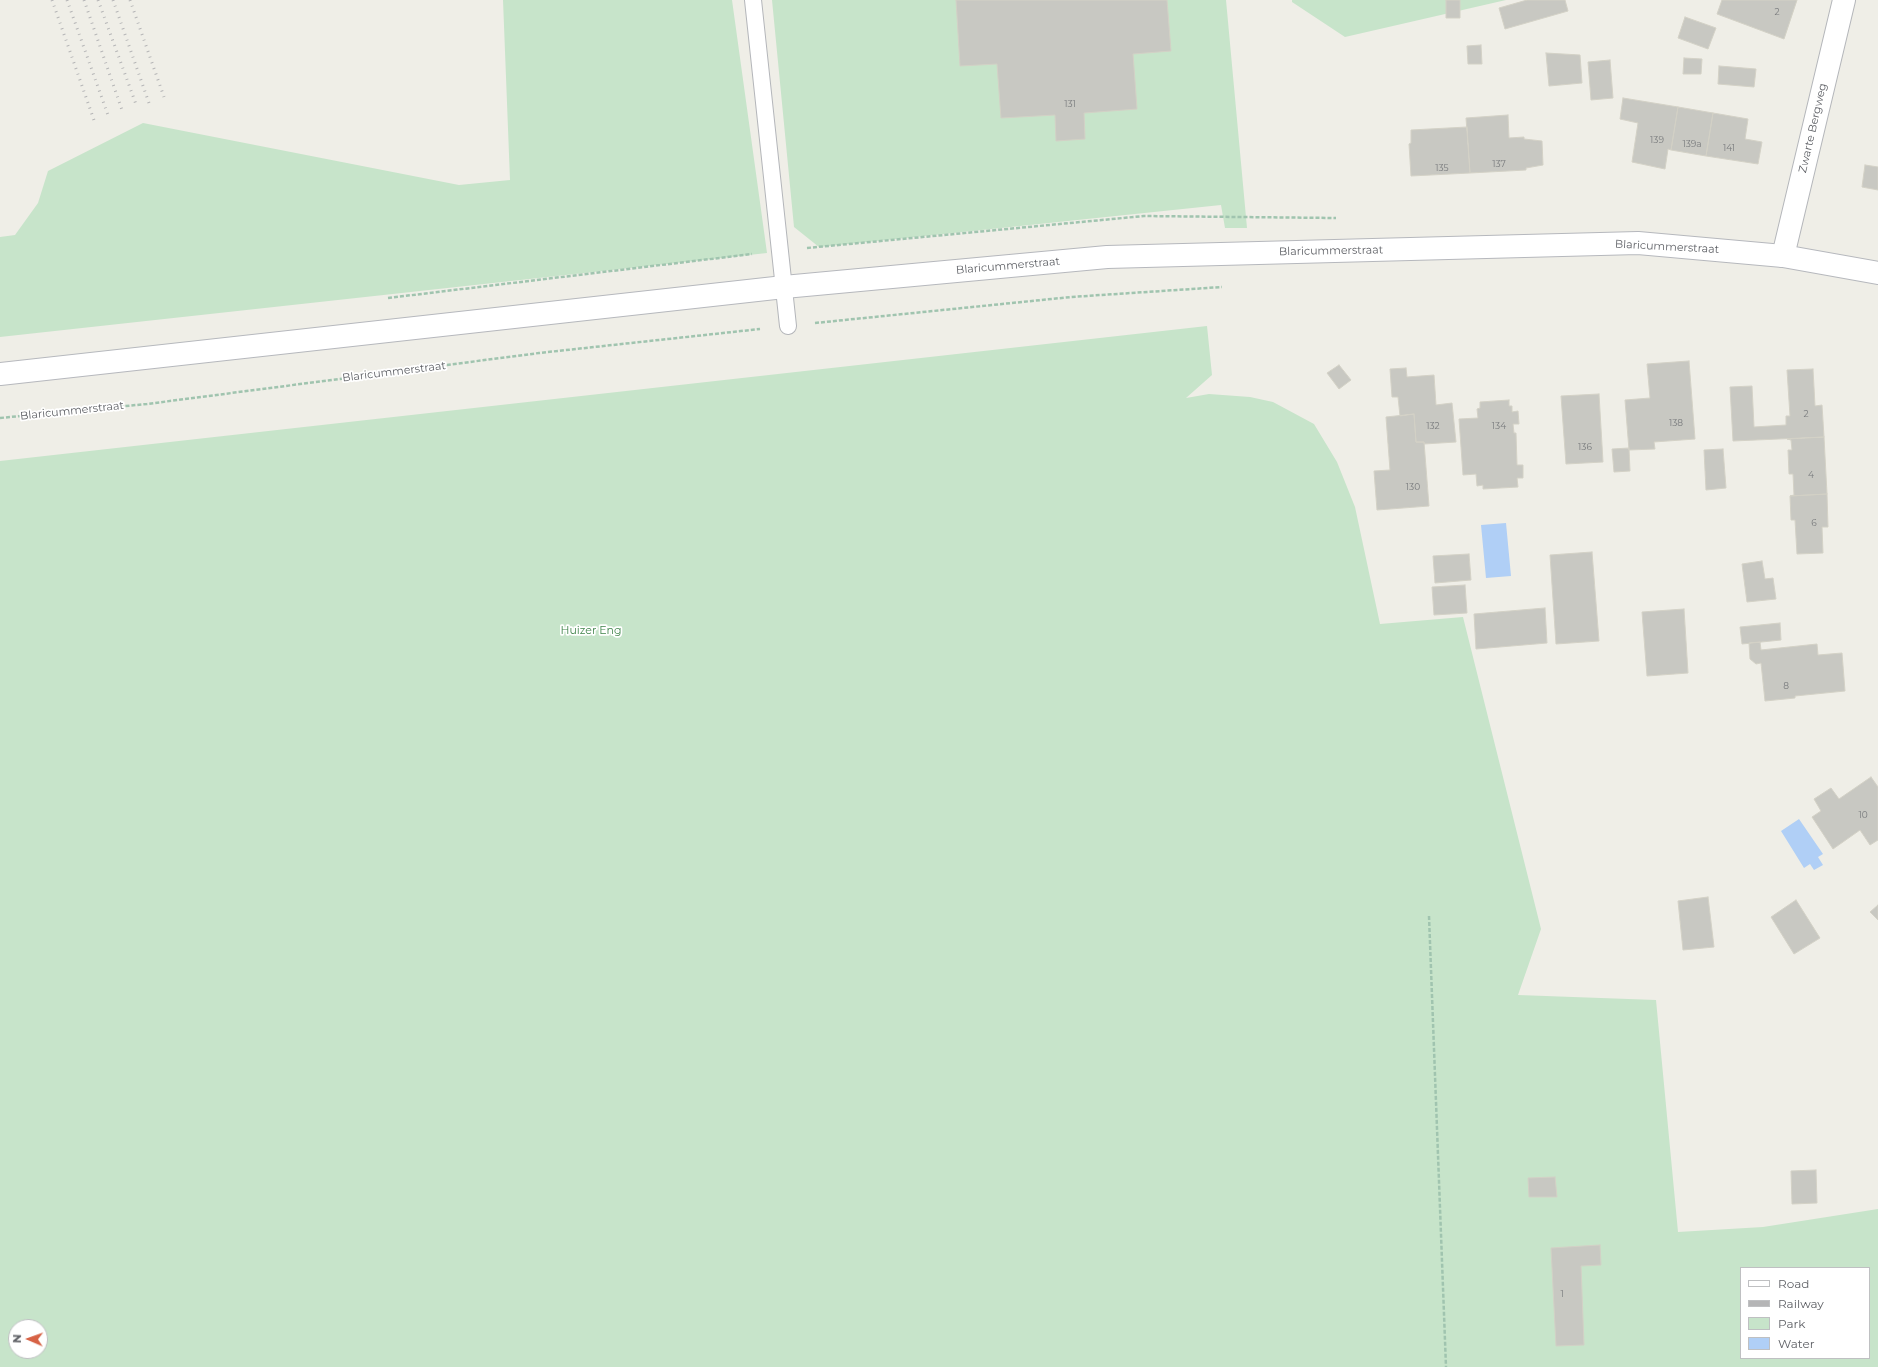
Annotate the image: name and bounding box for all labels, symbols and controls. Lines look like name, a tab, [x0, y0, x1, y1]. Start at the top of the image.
house number: 2	[1774, 7, 1780, 17]
street label: Zwarte Bergweg	[1796, 82, 1830, 174]
house number: 131	[1064, 99, 1076, 109]
house number: 139	[1650, 135, 1664, 145]
house number: 139a	[1682, 139, 1702, 149]
house number: 141	[1723, 143, 1735, 153]
house number: 137	[1492, 159, 1506, 169]
house number: 135	[1435, 163, 1449, 173]
street label: Blaricummerstraat	[1615, 238, 1719, 256]
street label: Blaricummerstraat	[1279, 243, 1383, 259]
street label: Blaricummerstraat	[956, 255, 1060, 277]
street label: Blaricummerstraat	[341, 359, 447, 385]
street label: Blaricummerstraat	[19, 399, 125, 423]
house number: 2	[1803, 409, 1809, 419]
house number: 138	[1669, 418, 1683, 428]
house number: 132	[1426, 421, 1440, 431]
house number: 134	[1492, 421, 1506, 431]
house number: 136	[1578, 442, 1592, 452]
house number: 4	[1808, 470, 1814, 480]
house number: 130	[1406, 482, 1420, 492]
house number: 6	[1811, 518, 1817, 528]
park label: Huizer Eng	[560, 624, 622, 638]
house number: 8	[1783, 681, 1789, 691]
house number: 10	[1858, 810, 1868, 820]
legend	[1740, 1267, 1870, 1359]
text: Road	[1778, 1276, 1809, 1291]
house number: 1	[1560, 1289, 1564, 1299]
text: Railway	[1778, 1296, 1824, 1311]
text: Park	[1778, 1316, 1805, 1331]
north arrow	[8, 1319, 48, 1359]
text: N	[10, 1334, 24, 1343]
text: Water	[1778, 1336, 1814, 1351]

